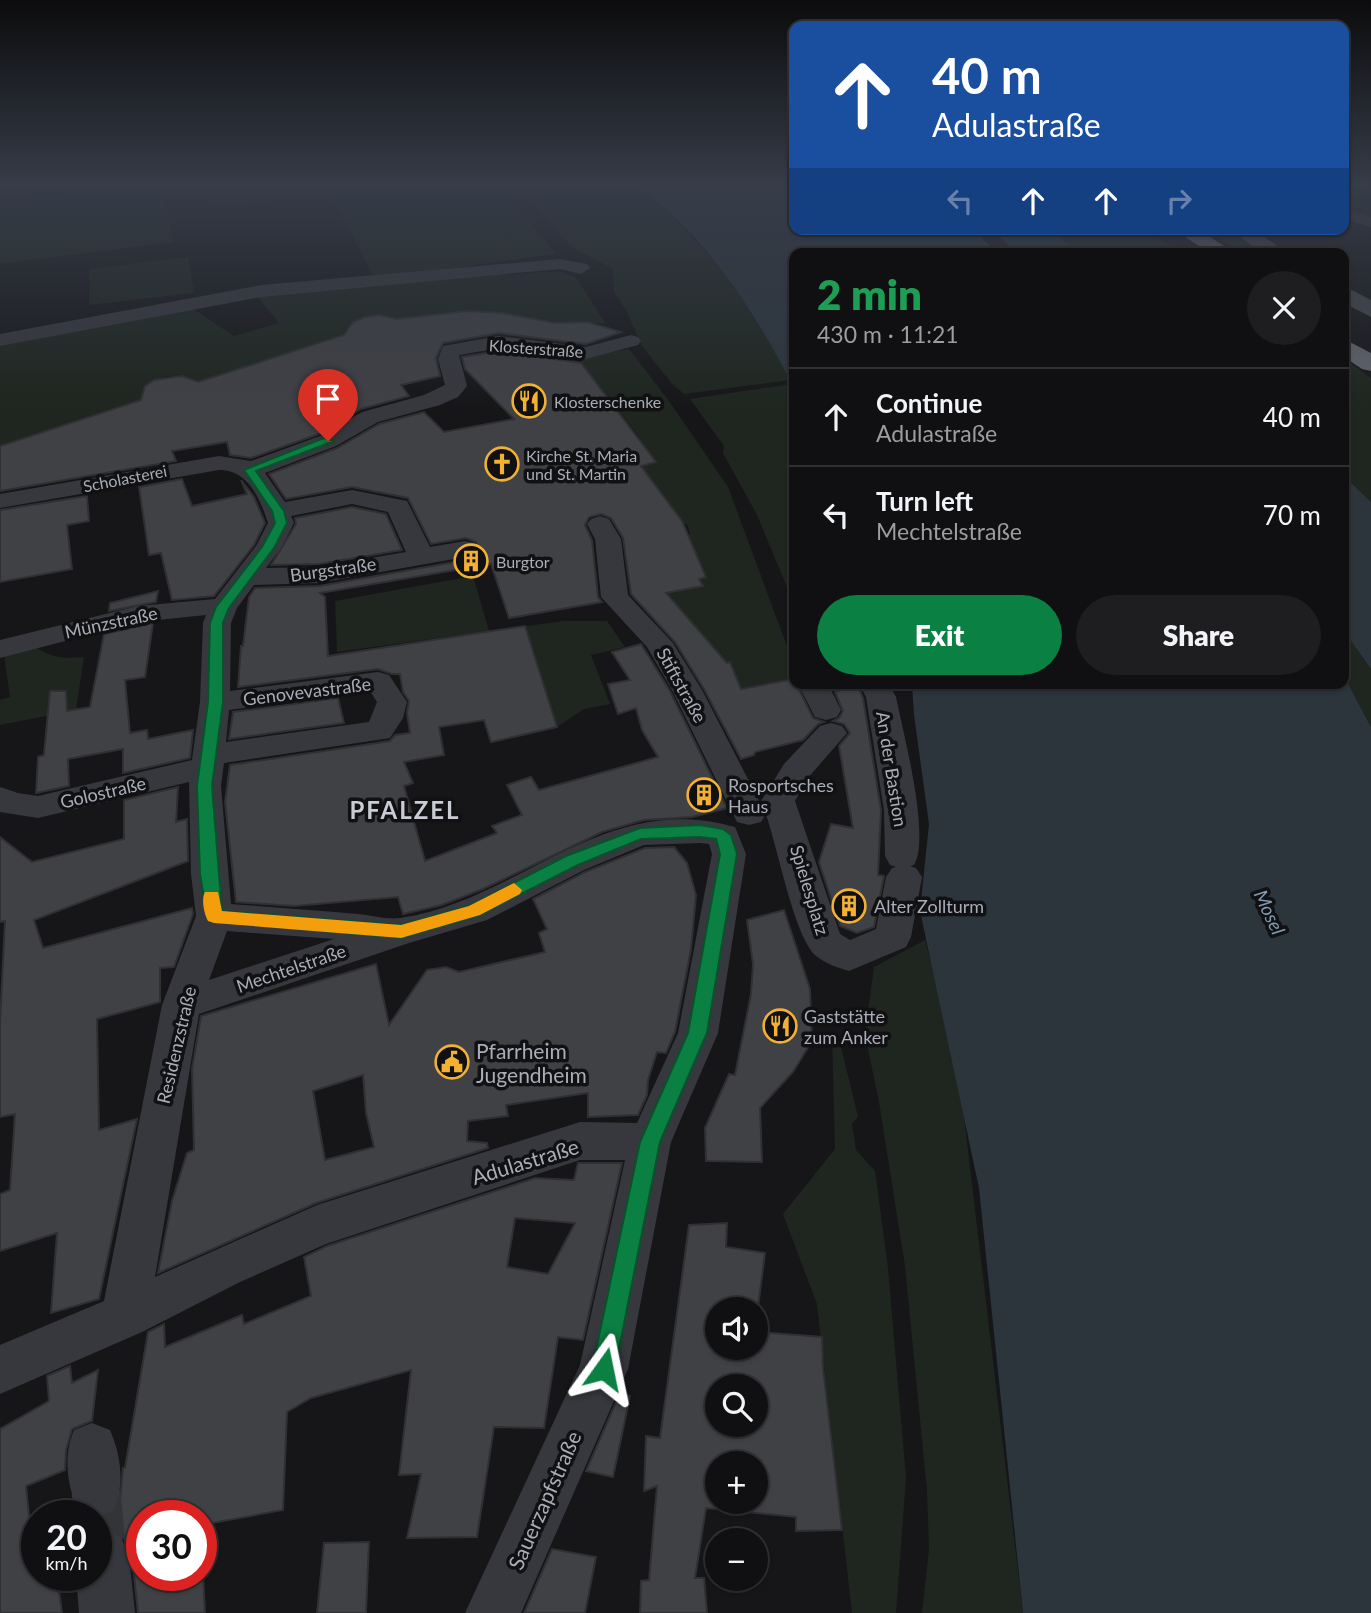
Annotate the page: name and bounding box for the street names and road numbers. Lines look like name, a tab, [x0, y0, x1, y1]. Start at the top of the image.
street label: Klosterstraße	[488, 335, 584, 361]
street label: Scholasterei	[82, 461, 168, 495]
street label: Burgstraße	[289, 552, 377, 586]
street label: Münzstraße	[63, 601, 159, 643]
street label: Stiftstraße	[652, 644, 712, 726]
street label: Genovevastraße	[242, 672, 372, 710]
street label: An der Bastion	[872, 710, 912, 828]
street label: Golostraße	[58, 771, 148, 813]
street label: Spielesplatz	[786, 842, 834, 938]
street label: Mechtelstraße	[233, 939, 349, 997]
street label: Residenzstraße	[152, 984, 200, 1106]
street label: Adulastraße	[468, 1133, 582, 1189]
street label: Sauerzapfstraße	[502, 1427, 586, 1573]

